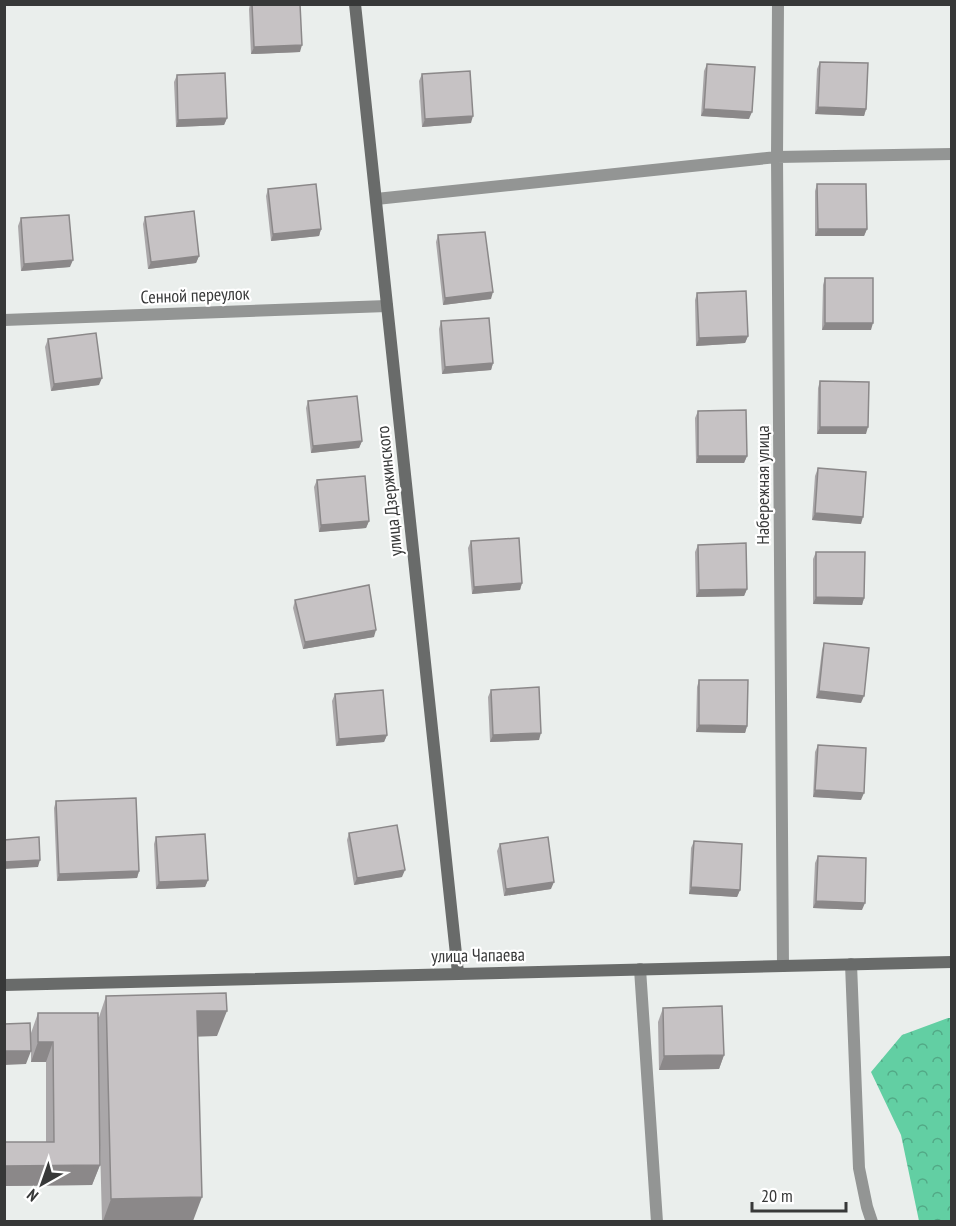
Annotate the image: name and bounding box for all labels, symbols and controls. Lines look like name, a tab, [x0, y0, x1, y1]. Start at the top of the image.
street label: Сенной переулок	[140, 282, 250, 308]
street label: улица Дзержинского	[371, 424, 407, 557]
street label: Набережная улица	[751, 425, 774, 545]
street label: улица Чапаева	[431, 943, 525, 967]
north arrow	[12, 1154, 72, 1214]
scale bar	[752, 1175, 846, 1213]
text: 20 m	[761, 1184, 793, 1207]
text: N	[23, 1185, 42, 1206]

